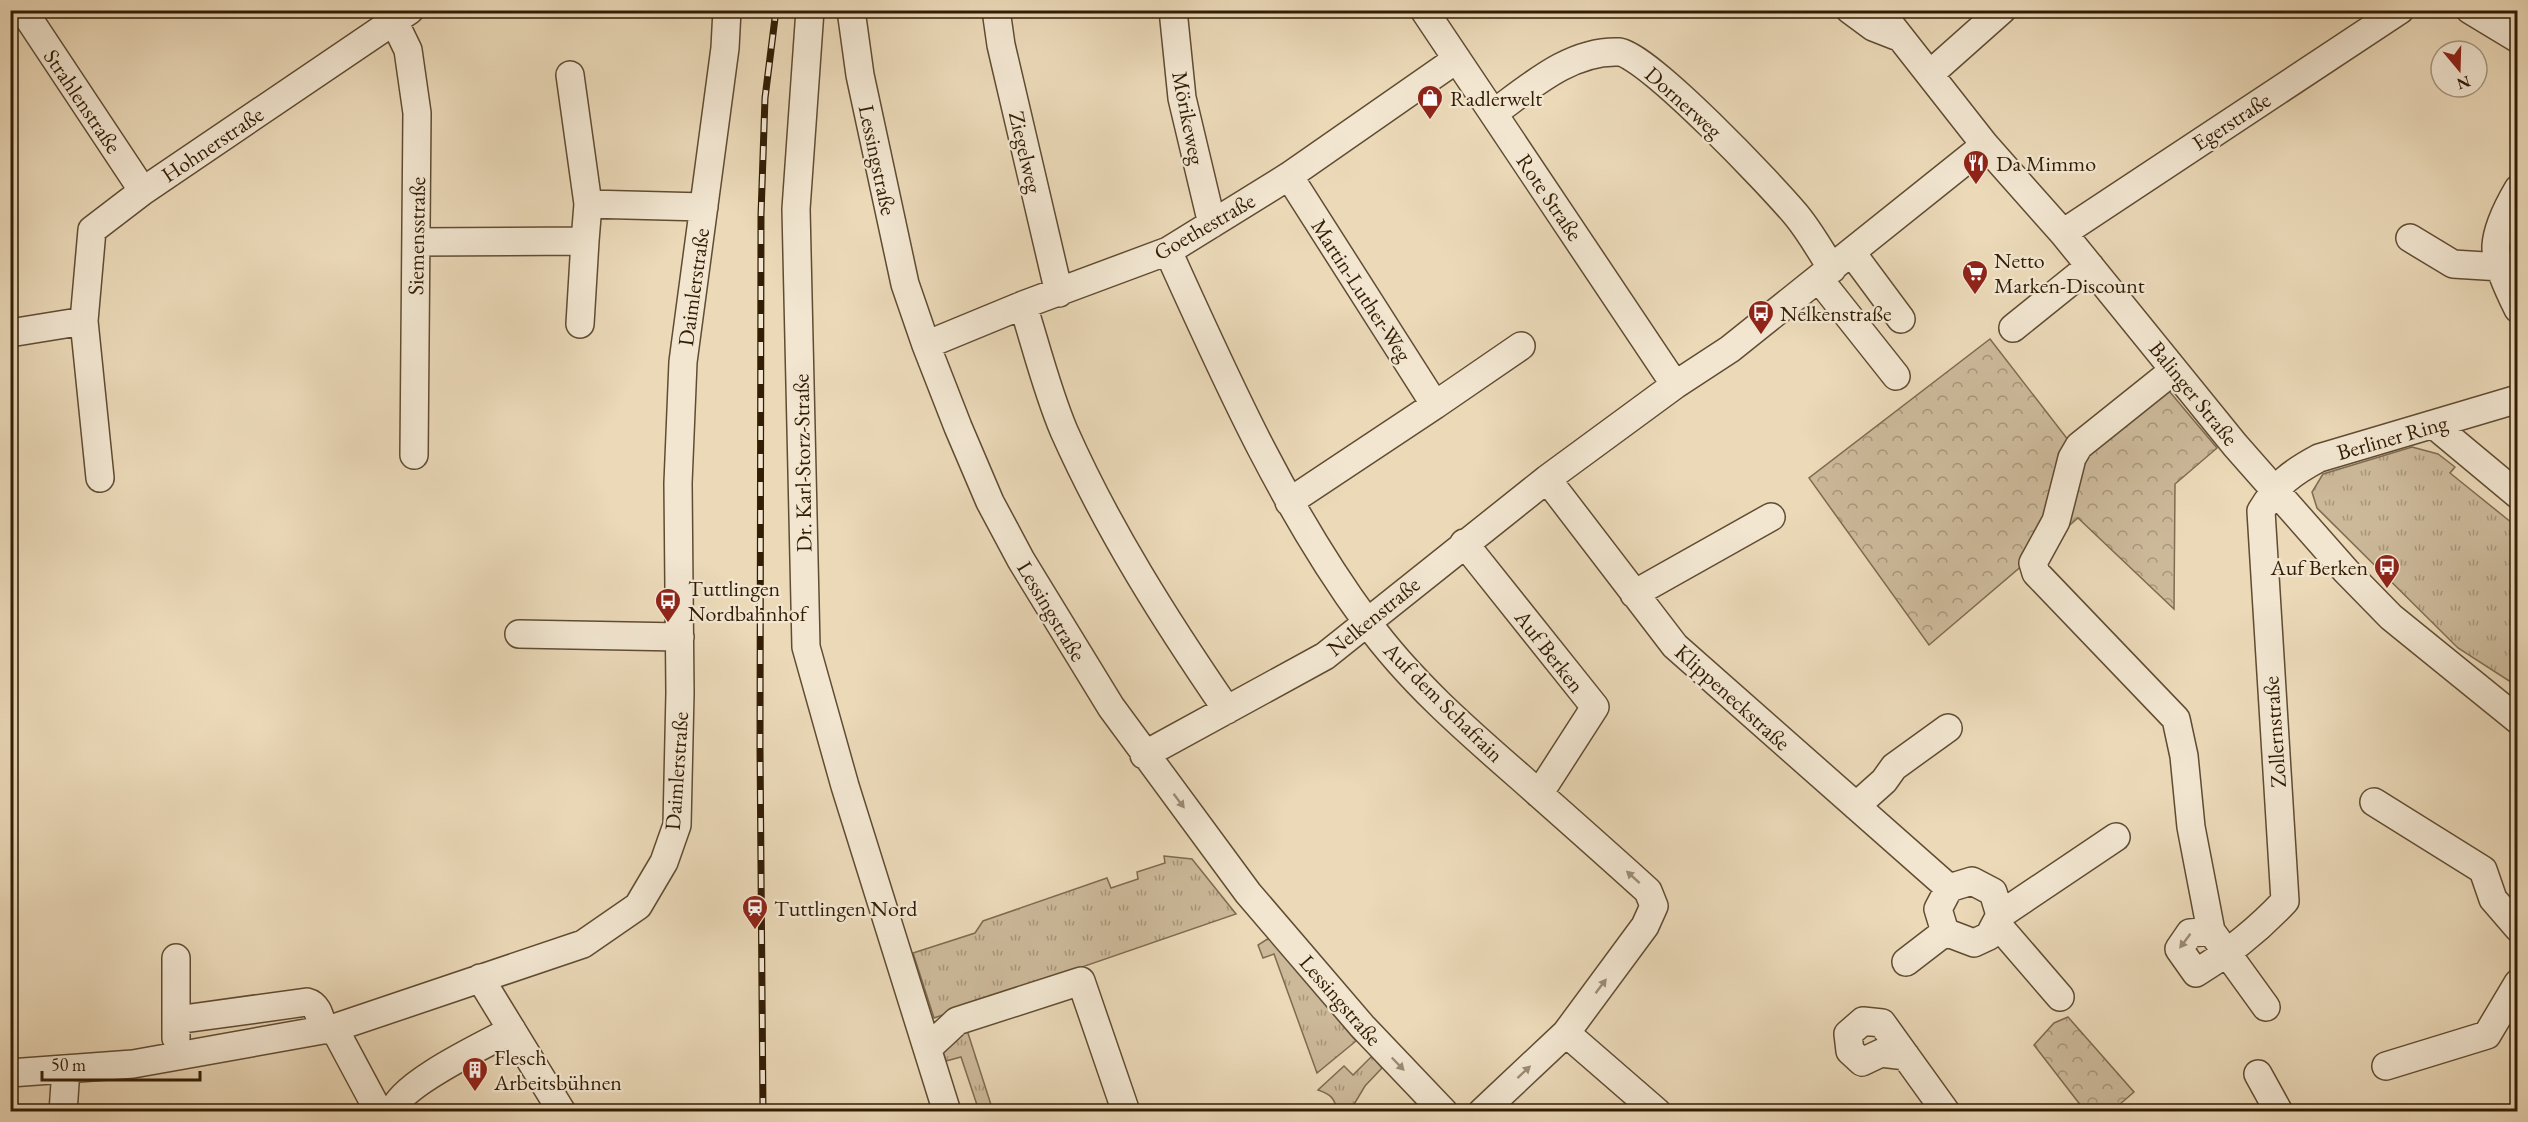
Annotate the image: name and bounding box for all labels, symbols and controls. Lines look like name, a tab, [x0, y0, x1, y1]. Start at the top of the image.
north arrow	[2429, 39, 2489, 99]
street label: Strahlenstraße	[37, 43, 128, 159]
street label: Dornerweg	[1639, 60, 1729, 145]
street label: Mörikeweg	[1165, 69, 1212, 168]
text: N	[2454, 71, 2473, 95]
shop icon: Radlerwelt	[1415, 83, 1445, 121]
place label: Radlerwelt	[1450, 84, 1542, 113]
street label: Egerstraße	[2187, 85, 2276, 157]
street label: Hohnerstraße	[156, 99, 269, 189]
street label: Lessingstraße	[852, 102, 903, 218]
street label: Ziegelweg	[1002, 108, 1049, 196]
street label: Rote Straße	[1510, 148, 1590, 247]
restaurant icon: Da Mimmo	[1961, 148, 1991, 186]
place label: Da Mimmo	[1996, 149, 2096, 178]
street label: Siemensstraße	[401, 176, 432, 295]
street label: Goethestraße	[1148, 186, 1260, 267]
street label: Martin-Luther-Weg	[1305, 213, 1419, 368]
street label: Daimlerstraße	[671, 226, 716, 348]
place label: Netto Marken-Discount	[1994, 246, 2145, 300]
supermarket icon: Netto Marken-Discount	[1960, 258, 1990, 296]
bus stop icon: Nelkenstraße	[1746, 298, 1776, 336]
place label: Nelkenstraße	[1780, 299, 1892, 328]
street label: Balinger Straße	[2142, 335, 2245, 452]
street label: Dr. Karl-Storz-Straße	[786, 373, 819, 552]
street label: Berliner Ring	[2333, 408, 2451, 467]
bus stop icon: Auf Berken	[2372, 552, 2402, 590]
place label: Auf Berken	[2269, 553, 2368, 582]
street label: Lessingstraße	[1010, 556, 1093, 667]
street label: Nelkenstraße	[1321, 570, 1426, 663]
place label: Tuttlingen Nordbahnhof	[688, 574, 810, 628]
bus stop icon: Tuttlingen Nordbahnhof	[653, 586, 683, 624]
street label: Auf Berken	[1508, 603, 1591, 699]
street label: Auf dem Schafrain	[1377, 635, 1510, 769]
street label: Klippeneckstraße	[1669, 638, 1797, 757]
street label: Zollernstraße	[2256, 675, 2293, 789]
street label: Daimlerstraße	[658, 710, 695, 831]
one-way arrow	[1173, 794, 1185, 809]
one-way arrow	[1626, 871, 1641, 884]
station icon: Tuttlingen Nord	[740, 893, 770, 931]
place label: Tuttlingen Nord	[774, 894, 918, 923]
one-way arrow	[2179, 933, 2191, 949]
street label: Lessingstraße	[1293, 949, 1389, 1052]
one-way arrow	[1595, 978, 1607, 994]
place label: Flesch Arbeitsbühnen	[493, 1043, 622, 1097]
scale bar	[42, 1044, 200, 1082]
text: 50 m	[51, 1053, 86, 1076]
building icon: Flesch Arbeitsbühnen	[460, 1055, 490, 1093]
one-way arrow	[1391, 1056, 1405, 1070]
one-way arrow	[1517, 1066, 1531, 1080]

